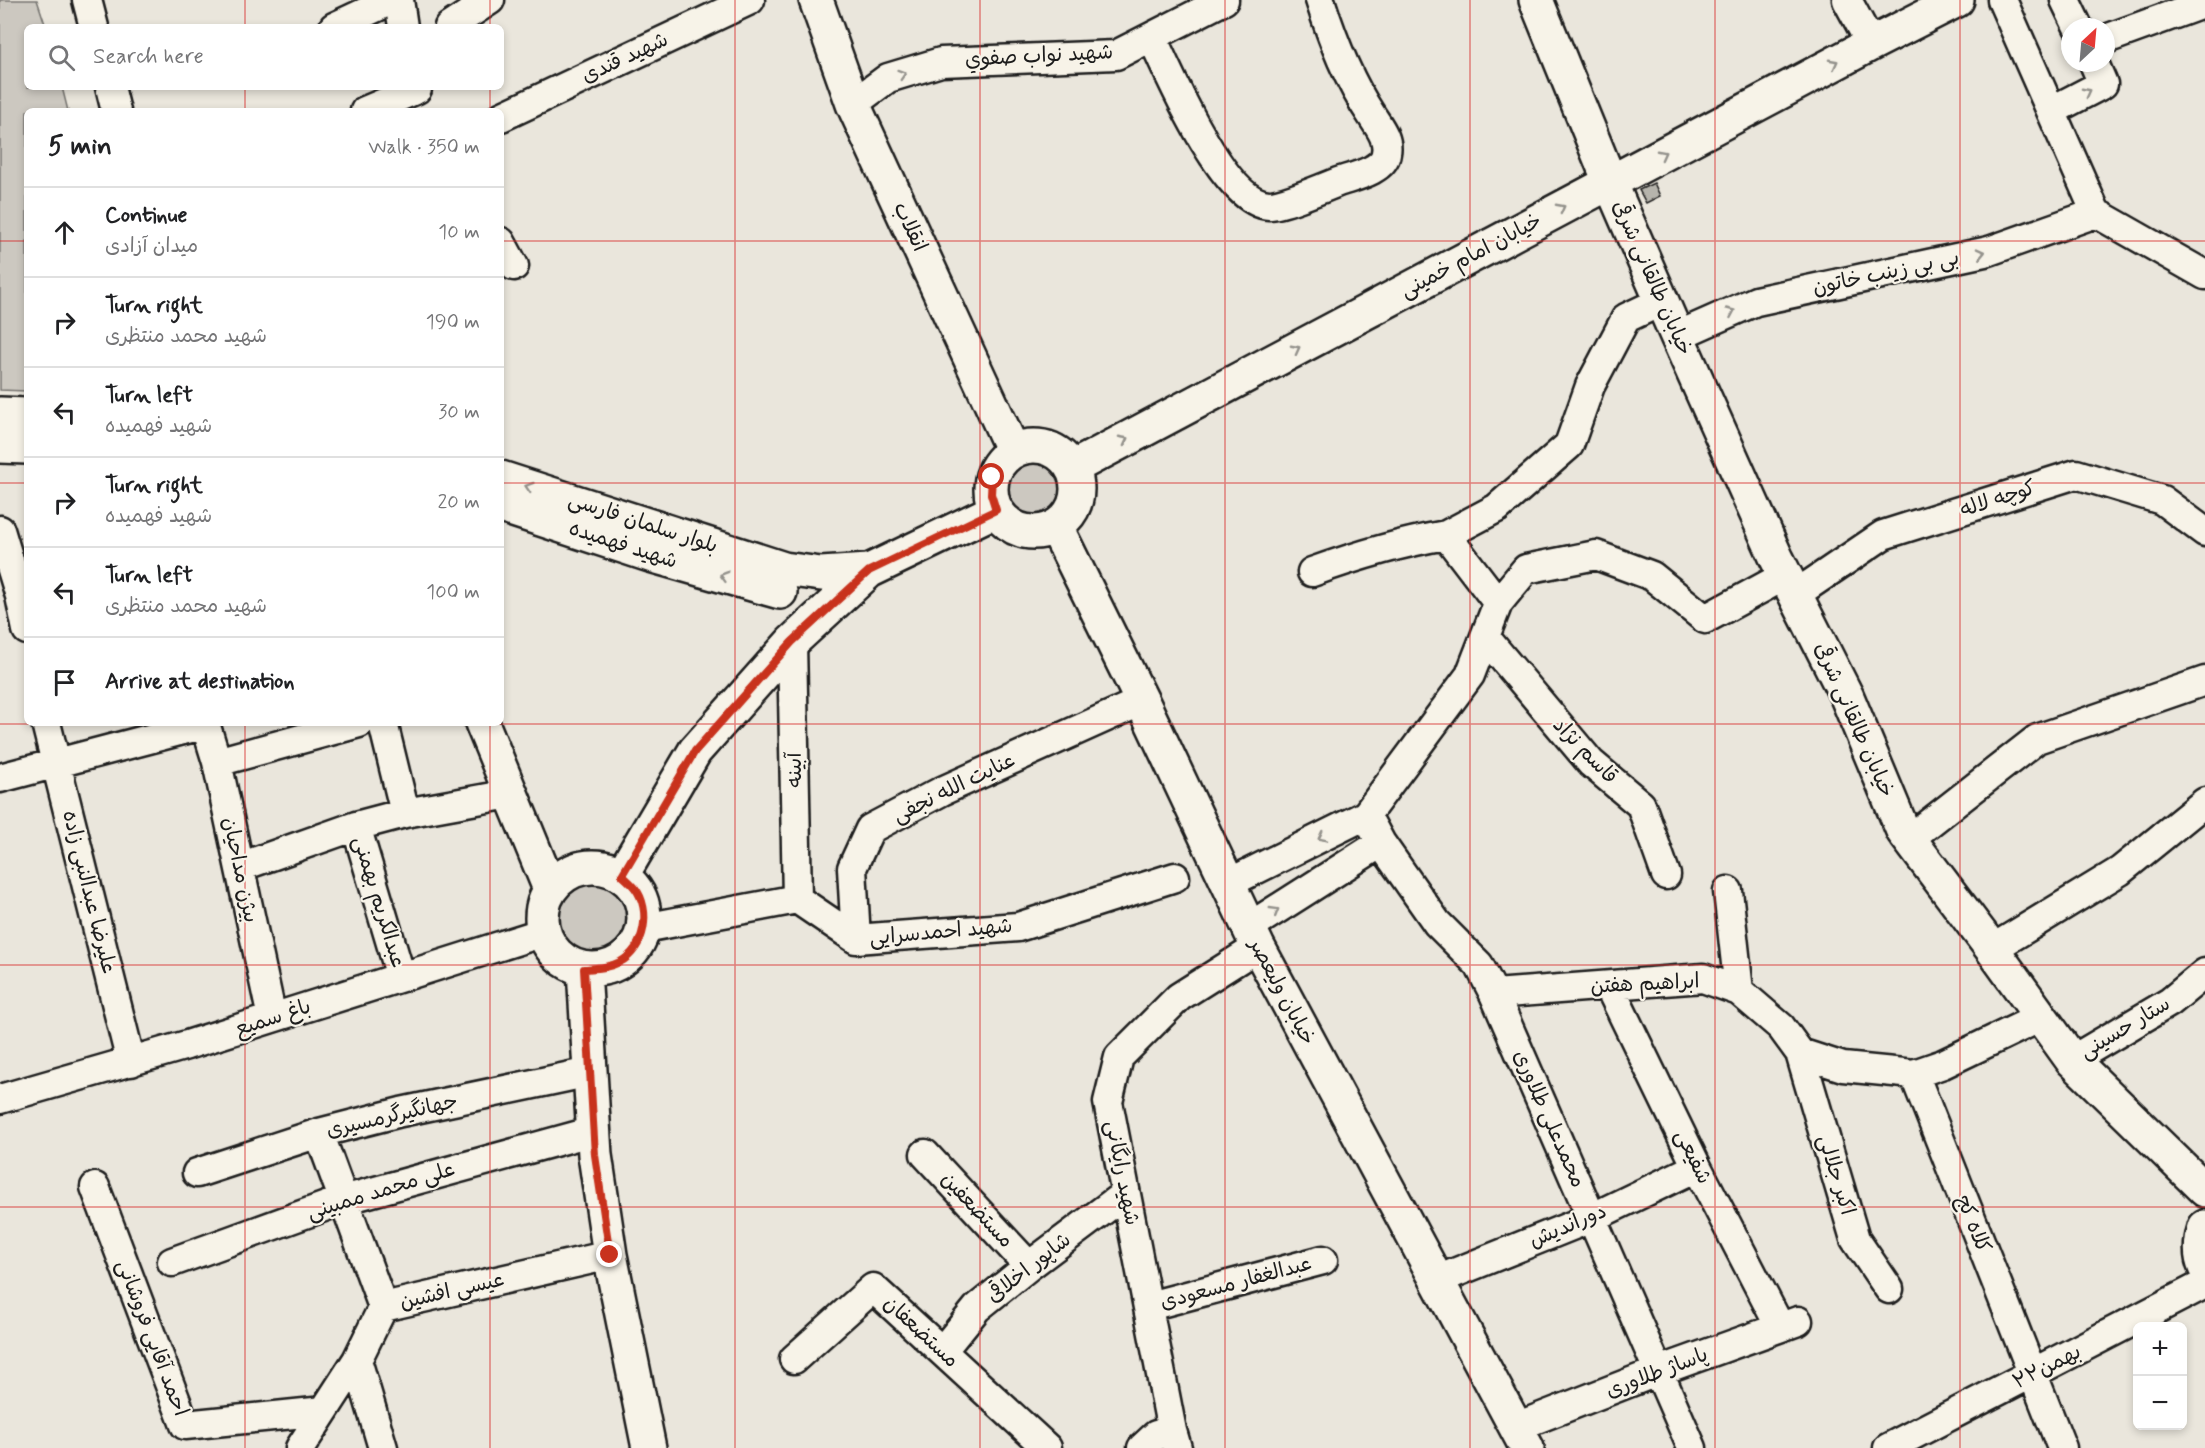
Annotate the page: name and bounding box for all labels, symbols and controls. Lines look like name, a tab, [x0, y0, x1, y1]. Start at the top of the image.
north arrow	[2061, 18, 2115, 72]
search box	[24, 24, 504, 90]
street label: شهید قندی	[577, 26, 673, 90]
street label: شهید نواب صفوي	[964, 38, 1114, 74]
icon: search	[45, 41, 78, 74]
text: Search here	[93, 43, 204, 71]
one-way arrow	[1828, 59, 1839, 70]
one-way arrow	[896, 69, 907, 81]
one-way arrow	[2080, 88, 2091, 99]
text: 5 min	[48, 130, 112, 164]
text: Walk · 350 m	[368, 134, 480, 161]
one-way arrow	[1656, 150, 1666, 161]
street label: خیابان طالقانی شرقی	[1605, 196, 1699, 360]
street label: انقلاب	[886, 198, 934, 256]
text: Continue	[105, 202, 187, 230]
one-way arrow	[1555, 204, 1565, 215]
street label: خیابان امام خمینی	[1395, 207, 1547, 306]
icon: ahead	[48, 216, 81, 249]
text: 10 m	[438, 219, 480, 246]
text: میدان آزادی	[105, 233, 198, 260]
street label: بی بی زینب خاتون	[1810, 244, 1962, 302]
one-way arrow	[1976, 247, 1986, 260]
text: Turn right	[105, 292, 203, 320]
icon: right	[48, 306, 81, 339]
one-way arrow	[1724, 308, 1735, 320]
text: 190 m	[426, 309, 480, 336]
text: شهید محمد منتظری	[105, 323, 267, 350]
one-way arrow	[1290, 345, 1300, 356]
text: Turn left	[105, 382, 193, 410]
icon: left	[48, 396, 81, 429]
text: 30 m	[438, 399, 480, 426]
text: شهید فهمیده	[105, 413, 212, 440]
one-way arrow	[1117, 436, 1128, 447]
route start	[978, 463, 1004, 489]
text: Turn right	[105, 472, 203, 500]
street label: کوچه لاله	[1957, 474, 2039, 524]
one-way arrow	[524, 482, 535, 494]
icon: right	[48, 486, 81, 519]
street label: بلوار سلمان فارسی	[565, 486, 721, 560]
text: 20 m	[437, 489, 480, 516]
text: شهید فهمیده	[105, 503, 212, 530]
street label: شهید فهمیده	[565, 514, 681, 576]
text: Turn left	[105, 562, 193, 590]
one-way arrow	[719, 571, 730, 583]
icon: left	[48, 576, 81, 609]
text: 100 m	[426, 579, 480, 606]
text: شهید محمد منتظری	[105, 593, 267, 620]
street label: خیابان طالقانی شرقی	[1807, 638, 1901, 802]
icon: arrive	[48, 666, 81, 699]
text: Arrive at destination	[105, 668, 295, 696]
street label: قاسم نژاد	[1546, 712, 1624, 791]
street label: عنایت الله نجفی	[888, 746, 1020, 830]
street label: آبینه	[781, 751, 809, 788]
street label: علیرضا عبدالنبی زاده	[55, 807, 123, 977]
street label: بیژن مداحیان	[215, 815, 265, 925]
one-way arrow	[1317, 830, 1328, 842]
street label: عبدالکریم بهمنی	[345, 833, 412, 971]
one-way arrow	[1269, 907, 1279, 919]
street label: شهید احمدسرایی	[868, 912, 1014, 952]
street label: خیابان ولیعصر	[1241, 932, 1322, 1050]
street label: ابراهیم هفتن	[1590, 967, 1700, 1002]
street label: ستار حسینی	[2075, 990, 2175, 1066]
street label: باغ سمیع	[231, 993, 315, 1043]
street label: محمدعلی طلاوری	[1506, 1046, 1592, 1192]
street label: جهانگیرگرمسیری	[323, 1087, 461, 1145]
street label: شهید رایگانی	[1098, 1118, 1146, 1228]
street label: شفیعی	[1668, 1125, 1718, 1189]
street label: اکبر جلالی	[1811, 1131, 1861, 1219]
street label: علی محمد ممبینی	[304, 1155, 458, 1227]
street label: مستضعفین	[934, 1166, 1020, 1254]
street label: کلاه کج	[1949, 1191, 1997, 1257]
street label: دوراندیش	[1525, 1197, 1611, 1255]
street label: شاپور اخلاقی	[981, 1226, 1077, 1310]
route end	[596, 1241, 622, 1267]
street label: عبدالغفار مسعودی	[1157, 1249, 1315, 1317]
street label: احمد آقایی فروشانی	[109, 1256, 195, 1420]
street label: عیسی افشین	[397, 1265, 507, 1317]
street label: مستضعفان	[877, 1290, 965, 1374]
map controls	[2133, 1322, 2187, 1430]
button: +	[2133, 1322, 2187, 1376]
street label: ۲۲بهمن	[2008, 1338, 2086, 1396]
street label: پاساژ طلاوری	[1602, 1341, 1712, 1405]
button: −	[2133, 1376, 2187, 1430]

